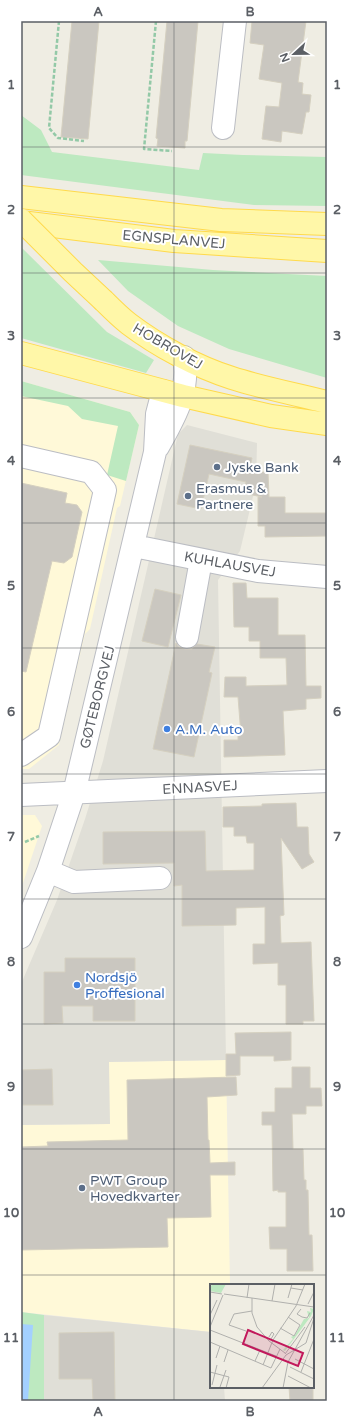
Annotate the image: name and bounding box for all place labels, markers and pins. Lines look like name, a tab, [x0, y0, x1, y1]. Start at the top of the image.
place label: Jyske Bank	[225, 459, 299, 476]
marker: Jyske Bank	[212, 462, 222, 472]
place label: Erasmus & Partnere	[196, 480, 267, 513]
marker: Erasmus & Partnere	[183, 491, 193, 501]
place label: A.M. Auto	[175, 721, 242, 738]
marker: A.M. Auto	[162, 724, 172, 734]
place label: Nordsjö Proffesional	[85, 969, 165, 1002]
marker: Nordsjö Proffesional	[72, 980, 82, 990]
place label: PWT Group Hovedkvarter	[90, 1172, 180, 1205]
marker: PWT Group Hovedkvarter	[77, 1183, 87, 1193]

